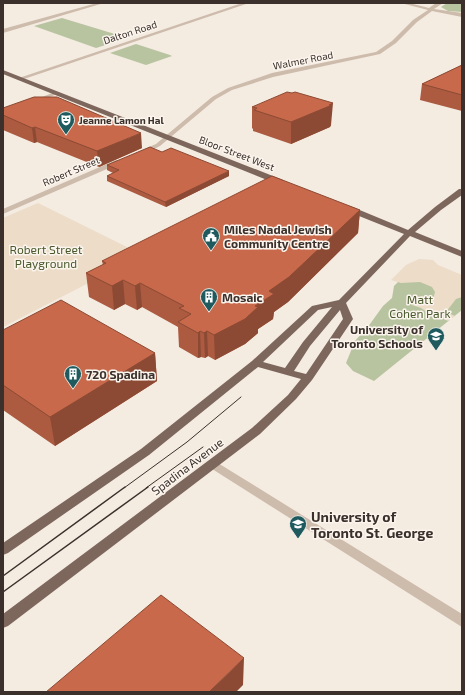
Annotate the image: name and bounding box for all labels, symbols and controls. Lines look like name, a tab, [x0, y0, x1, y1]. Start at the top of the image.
street label: Dalton Road	[102, 18, 158, 46]
street label: Walmer Road	[272, 48, 334, 72]
theatre icon: Jeanne Lamon Hal	[56, 110, 76, 135]
place label: Jeanne Lamon Hal	[79, 114, 164, 126]
street label: Bloor Street West	[197, 133, 277, 173]
street label: Robert Street	[41, 154, 101, 188]
place label: Miles Nadal Jewish Community Centre	[224, 222, 332, 251]
public building icon: Miles Nadal Jewish Community Centre	[201, 226, 221, 251]
park label: Robert Street Playground	[10, 242, 83, 270]
building icon: Mosaic	[199, 287, 219, 312]
place label: Mosaic	[222, 290, 263, 304]
park label: Matt Cohen Park	[389, 292, 451, 320]
place label: University of Toronto Schools	[331, 322, 424, 350]
school or university icon: University of Toronto Schools	[426, 326, 446, 351]
building icon: 720 Spadina	[63, 364, 83, 389]
place label: 720 Spadina	[86, 367, 155, 381]
street label: Spadina Avenue	[148, 434, 226, 498]
place label: University of Toronto St. George	[311, 508, 433, 541]
school or university icon: University of Toronto St. George	[288, 514, 308, 539]

